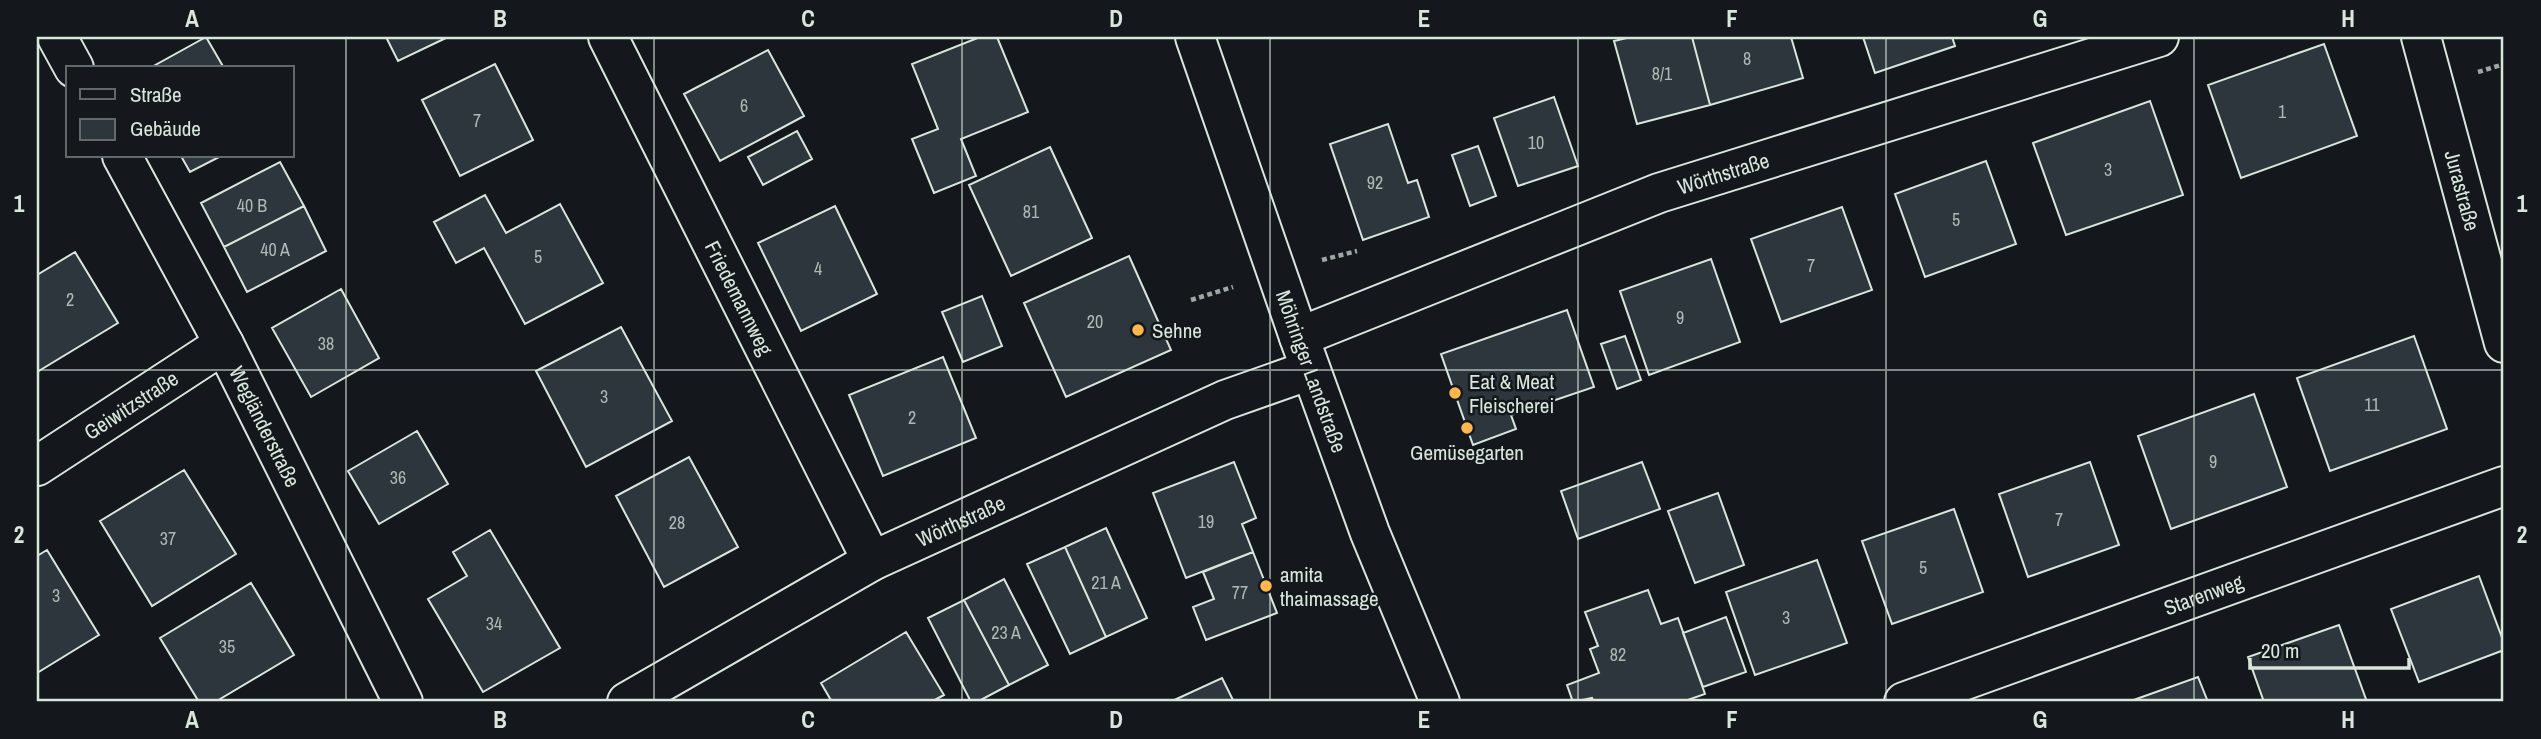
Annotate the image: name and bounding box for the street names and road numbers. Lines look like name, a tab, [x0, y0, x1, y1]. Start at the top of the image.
street label: Wörthstraße	[1674, 145, 1773, 201]
street label: Jurastraße	[2438, 147, 2487, 234]
street label: Friedemannweg	[698, 236, 781, 360]
street label: Möhringer Landstraße	[1269, 286, 1354, 456]
street label: Wegländerstraße	[223, 361, 308, 492]
street label: Geiwitzstraße	[78, 363, 184, 446]
street label: Wörthstraße	[912, 488, 1010, 553]
street label: Starenweg	[2160, 567, 2247, 622]

